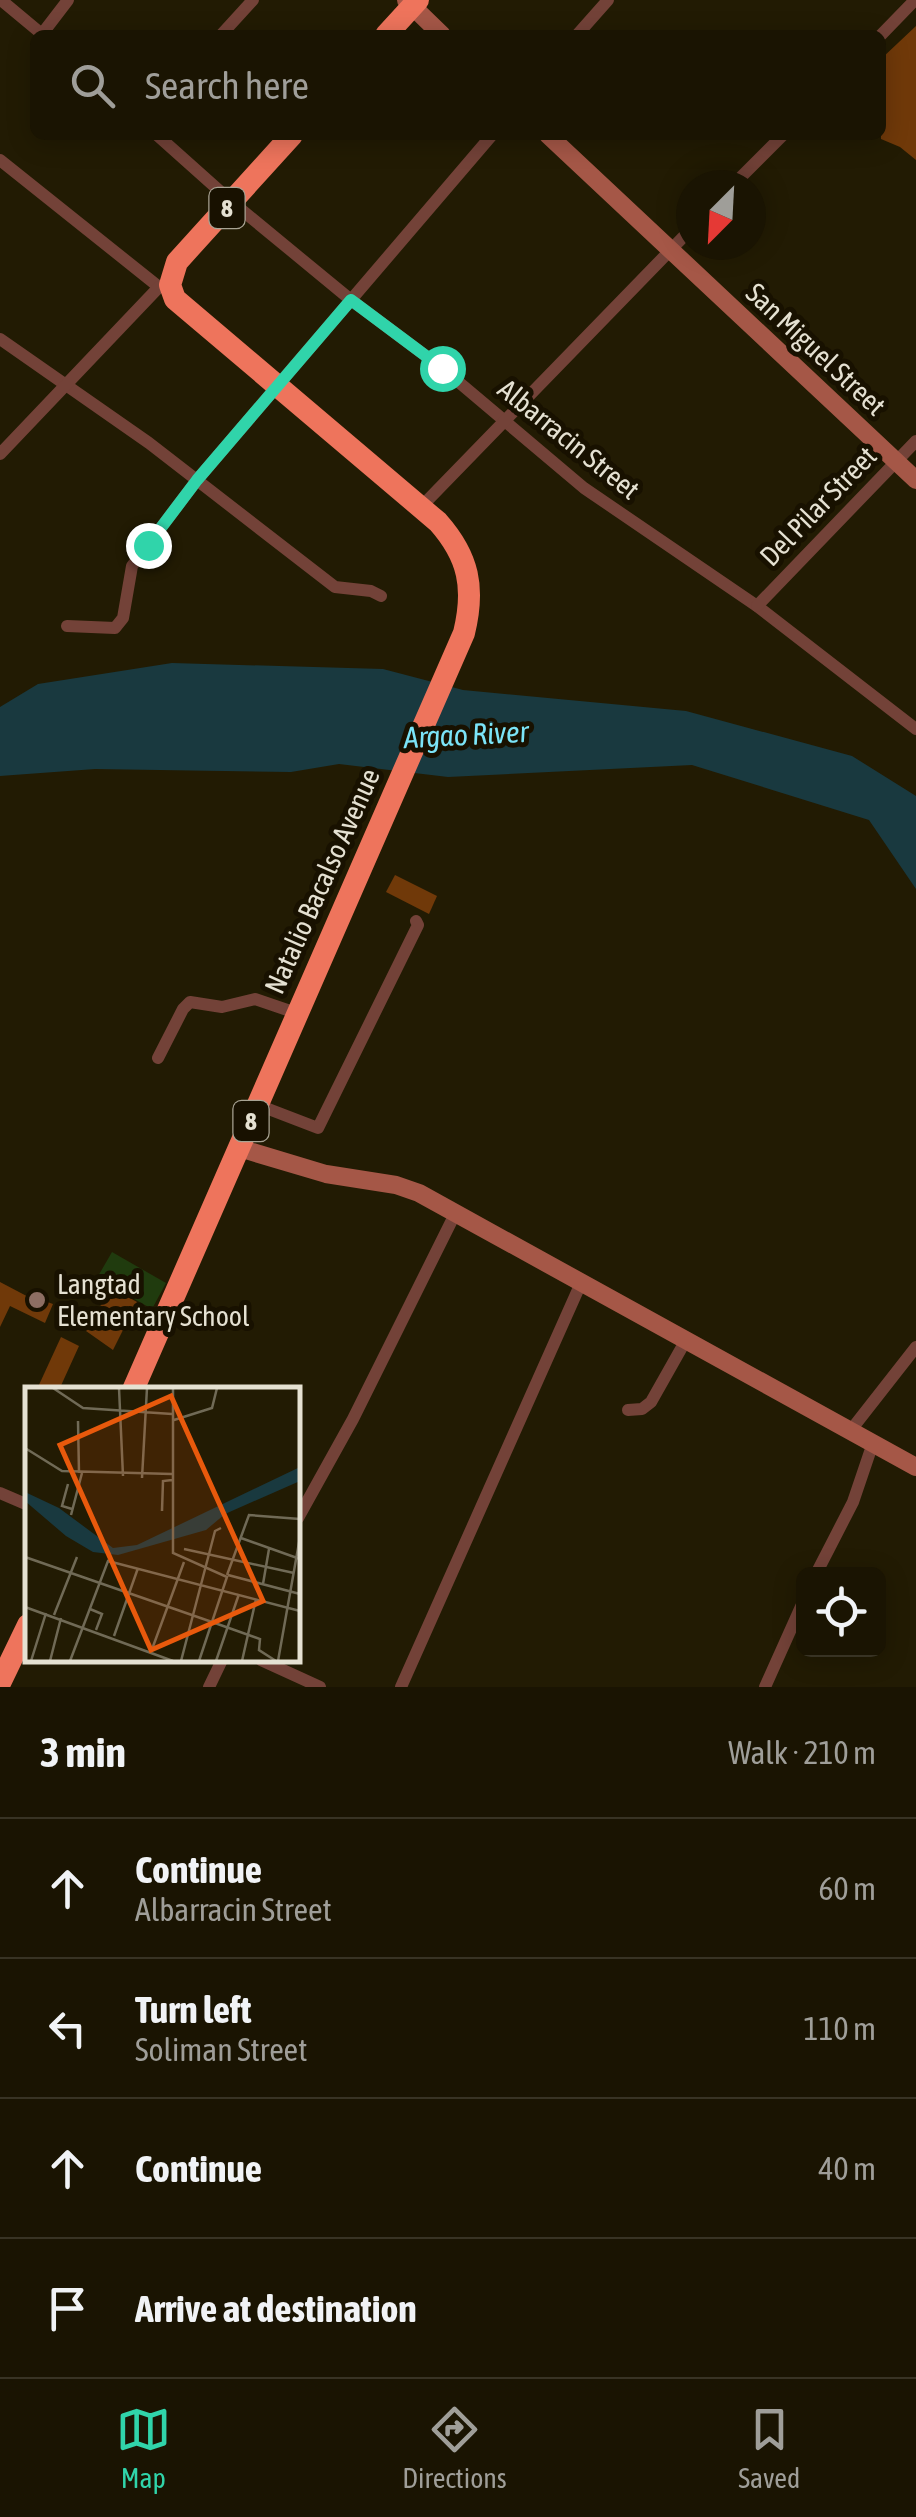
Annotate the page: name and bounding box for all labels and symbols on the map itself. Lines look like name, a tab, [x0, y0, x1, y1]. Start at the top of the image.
north arrow	[676, 170, 766, 260]
road number: 8	[210, 188, 244, 228]
street label: San Miguel Street	[740, 276, 892, 422]
route start	[420, 346, 466, 392]
street label: Albarracin Street	[492, 372, 646, 506]
street label: Del Pilar Street	[753, 440, 883, 572]
route end	[126, 523, 172, 569]
water label: Argao River	[402, 714, 530, 754]
street label: Natalio Bacalso Avenue	[258, 764, 386, 998]
road number: 8	[234, 1101, 268, 1141]
place label: Langtad Elementary School	[57, 1268, 250, 1332]
marker: Langtad Elementary School	[26, 1289, 48, 1311]
inset map	[25, 1387, 300, 1662]

